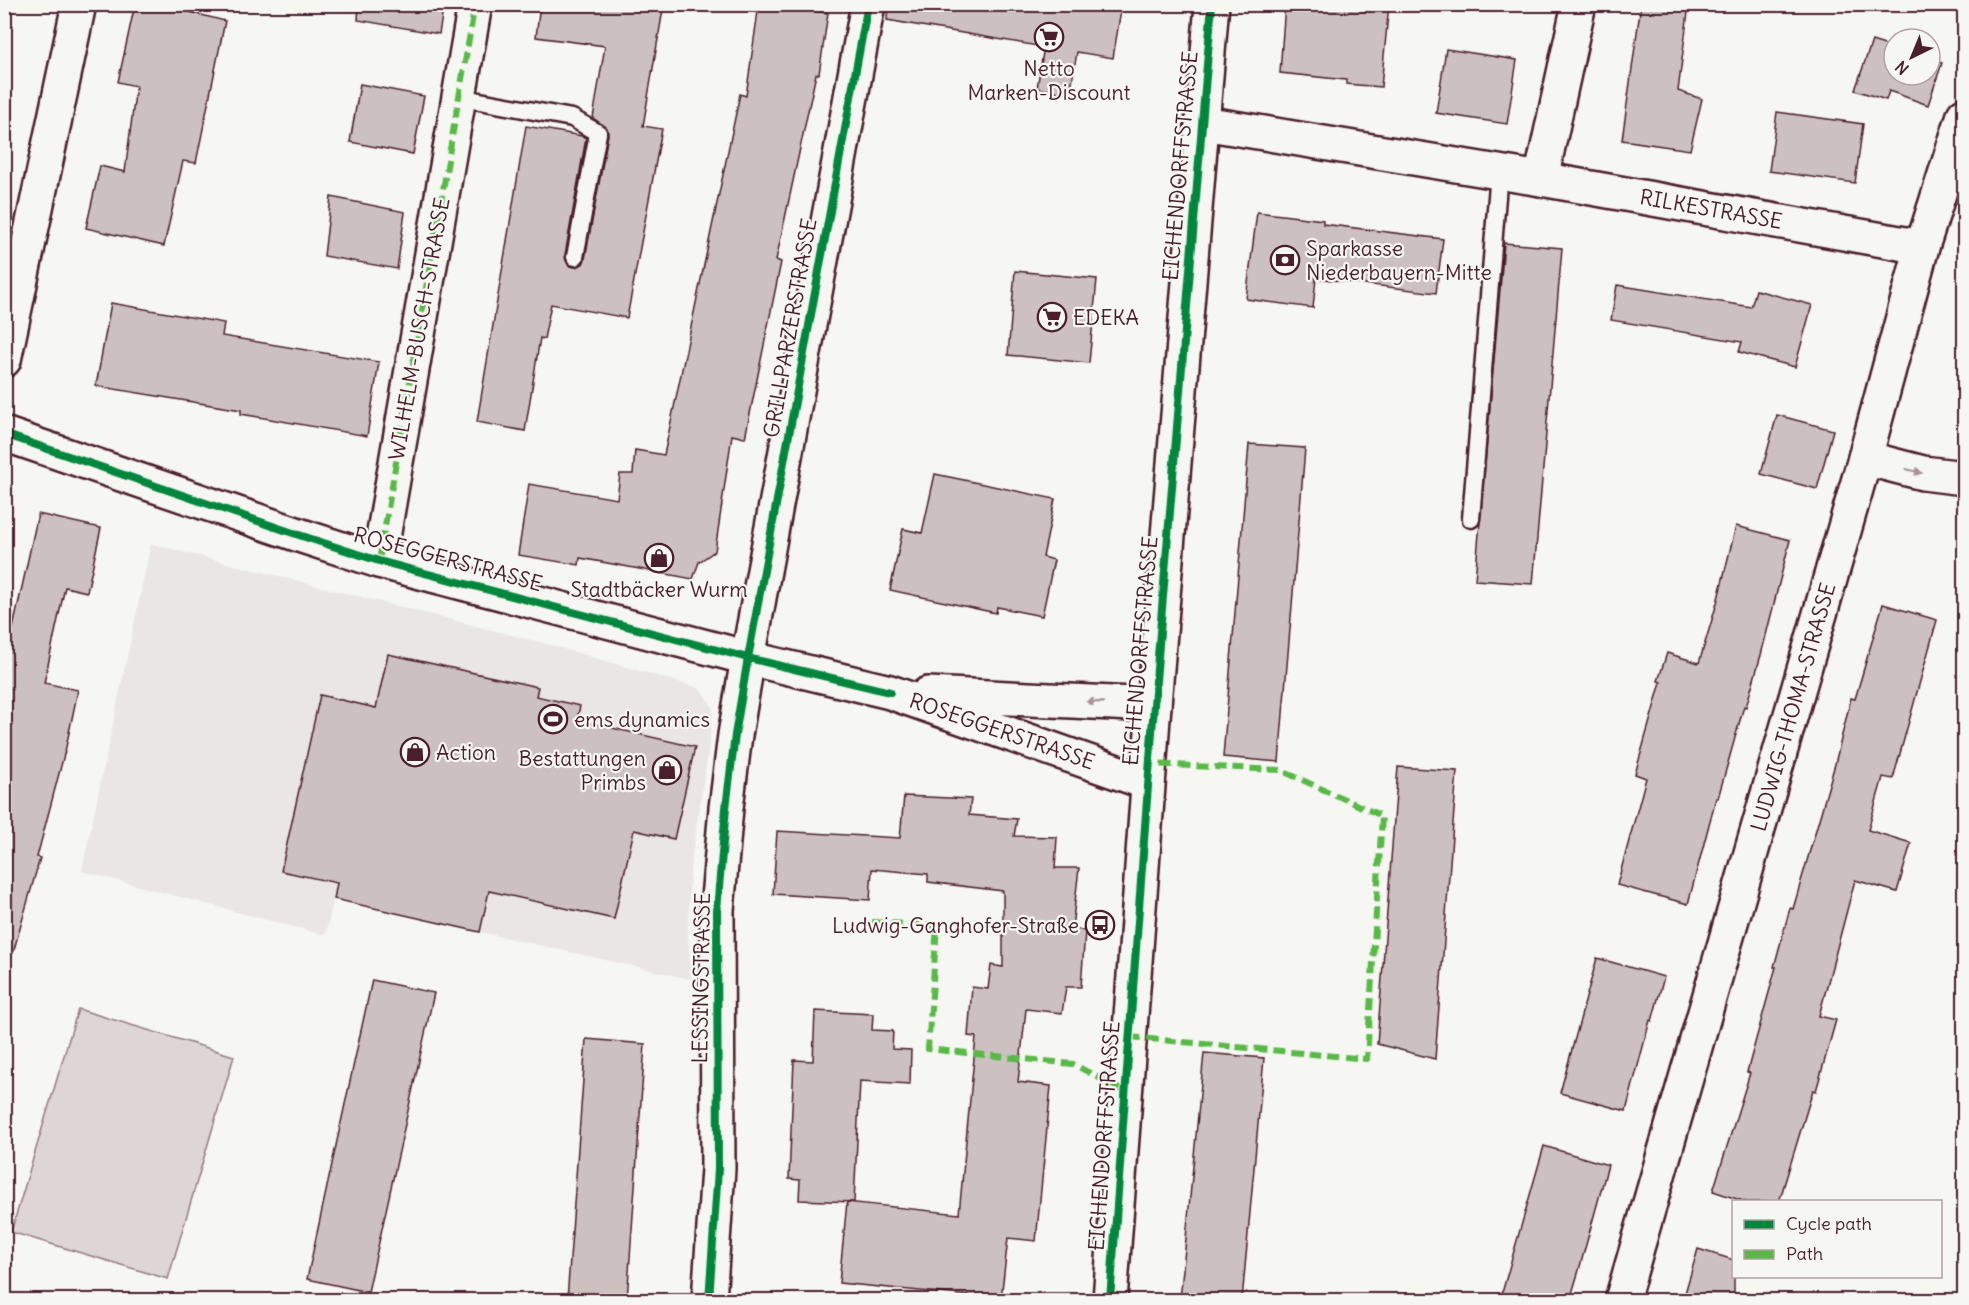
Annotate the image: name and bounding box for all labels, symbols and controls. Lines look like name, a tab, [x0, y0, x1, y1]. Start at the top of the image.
supermarket icon: Netto Marken-Discount	[1033, 21, 1065, 53]
north arrow	[1882, 27, 1942, 87]
street label: EICHENDORFFSTRASSE	[1157, 50, 1203, 282]
place label: Netto Marken-Discount	[967, 55, 1131, 106]
text: N	[1891, 57, 1913, 79]
street label: RILKESTRASSE	[1638, 183, 1784, 235]
street label: WILHELM-BUSCH-STRASSE	[383, 195, 455, 463]
street label: GRILLPARZERSTRASSE	[757, 216, 823, 440]
place label: Sparkasse Niederbayern-Mitte	[1306, 235, 1492, 286]
bank icon: Sparkasse Niederbayern-Mitte	[1269, 244, 1301, 276]
supermarket icon: EDEKA	[1036, 301, 1068, 333]
place label: EDEKA	[1073, 304, 1139, 331]
one-way arrow	[1905, 466, 1923, 476]
street label: ROSEGGERSTRASSE	[351, 521, 545, 597]
street label: EICHENDORFFSTRASSE	[1117, 535, 1163, 767]
shop icon: Stadtbäcker Wurm	[643, 542, 675, 574]
place label: Stadtbäcker Wurm	[570, 576, 748, 603]
street label: LUDWIG-THOMA-STRASSE	[1745, 580, 1841, 834]
street label: ROSEGGERSTRASSE	[906, 687, 1098, 775]
one-way arrow	[1086, 698, 1105, 707]
sports icon: ems dynamics	[537, 703, 569, 735]
place label: ems dynamics	[574, 706, 710, 733]
shop icon: Action	[399, 736, 431, 768]
place label: Action	[436, 739, 496, 766]
place label: Bestattungen Primbs	[519, 745, 646, 796]
shop icon: Bestattungen Primbs	[651, 754, 683, 786]
street label: LESSINGSTRASSE	[686, 892, 716, 1064]
bus stop icon: Ludwig-Ganghofer-Straße	[1084, 909, 1116, 941]
place label: Ludwig-Ganghofer-Straße	[832, 912, 1079, 939]
street label: EICHENDORFFSTRASSE	[1083, 1020, 1125, 1252]
legend	[1732, 1200, 1942, 1278]
text: Cycle path	[1786, 1212, 1872, 1235]
text: Path	[1786, 1242, 1823, 1265]

